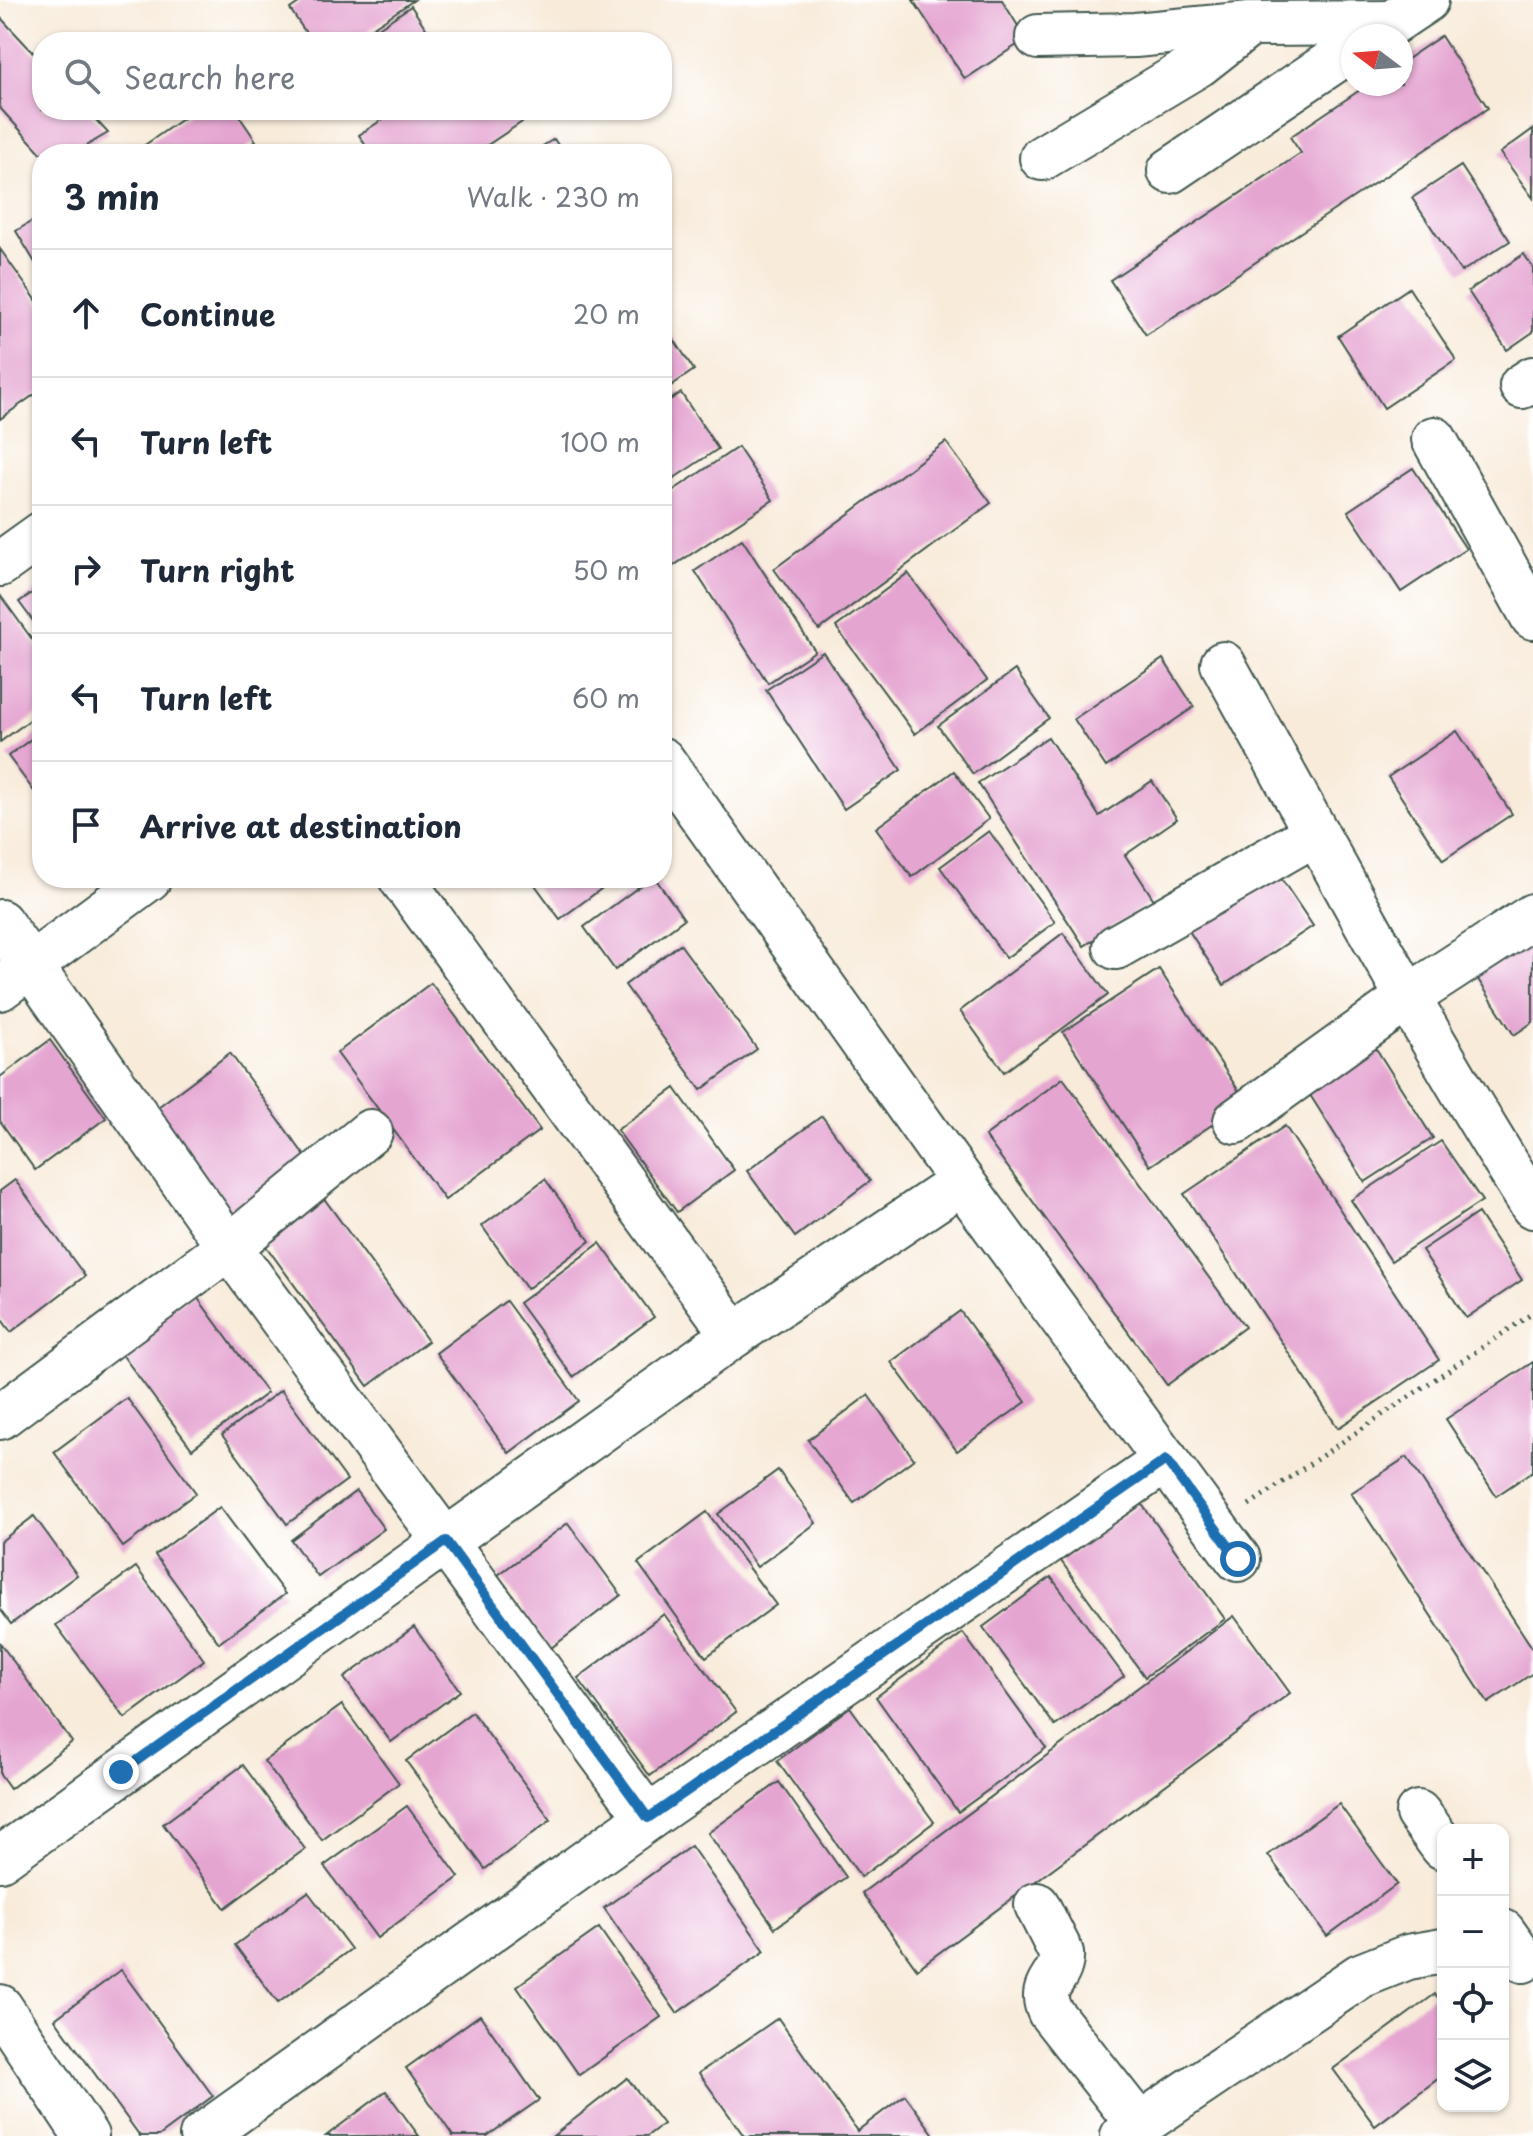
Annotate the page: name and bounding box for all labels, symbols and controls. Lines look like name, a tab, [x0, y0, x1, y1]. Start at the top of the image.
north arrow	[1341, 24, 1413, 96]
search box	[32, 32, 672, 120]
icon: search	[60, 54, 104, 98]
text: Search here	[124, 54, 296, 99]
text: 3 min	[64, 170, 160, 222]
text: Walk · 230 m	[467, 177, 640, 216]
icon: ahead	[64, 291, 108, 335]
text: Continue	[140, 291, 275, 336]
text: 20 m	[573, 294, 640, 333]
icon: left	[64, 419, 108, 463]
text: Turn left	[140, 419, 272, 464]
text: 100 m	[560, 422, 640, 461]
icon: right	[64, 547, 108, 591]
text: Turn right	[140, 547, 295, 592]
text: 50 m	[573, 550, 640, 589]
icon: left	[64, 675, 108, 719]
text: Turn left	[140, 675, 272, 720]
text: 60 m	[572, 678, 640, 717]
icon: arrive	[64, 803, 108, 847]
text: Arrive at destination	[140, 803, 462, 848]
route start	[1220, 1541, 1256, 1577]
route end	[103, 1754, 139, 1790]
map controls	[1437, 1824, 1509, 2112]
button: +	[1437, 1824, 1509, 1896]
button: −	[1437, 1896, 1509, 1968]
button: locate	[1437, 1968, 1509, 2040]
button: layers	[1437, 2040, 1509, 2112]

